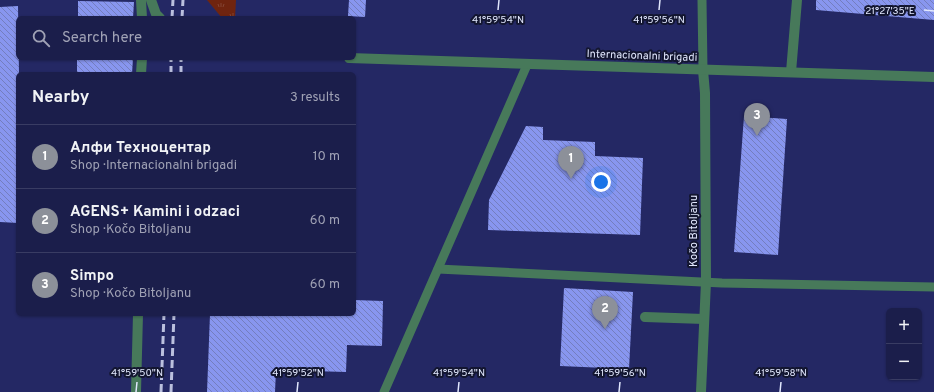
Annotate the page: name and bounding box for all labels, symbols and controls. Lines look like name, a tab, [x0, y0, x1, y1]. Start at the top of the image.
text: 21°27'35"E	[865, 5, 915, 18]
text: 41°59'54"N	[472, 14, 524, 27]
text: 41°59'56"N	[633, 14, 685, 27]
search box	[16, 16, 356, 60]
icon: search	[30, 27, 52, 49]
text: Search here	[62, 29, 142, 48]
street label: Internacionalni brigadi	[586, 47, 698, 65]
text: Nearby	[32, 87, 89, 109]
text: 3 results	[290, 90, 340, 106]
pin: 3	[744, 103, 770, 136]
text: Алфи Техноцентар	[70, 139, 211, 158]
pin: 1	[558, 146, 584, 179]
text: 1	[42, 149, 48, 165]
text: 10 m	[313, 149, 340, 165]
text: Shop · Internacionalni brigadi	[70, 158, 237, 174]
your location	[591, 172, 611, 192]
street label: Kočo Bitoljanu	[687, 195, 701, 267]
text: AGENS+ Kamini i odzaci	[70, 203, 240, 222]
text: 2	[41, 213, 49, 229]
text: 60 m	[310, 213, 340, 229]
text: Shop · Kočo Bitoljanu	[70, 222, 191, 238]
text: Simpo	[70, 267, 114, 286]
text: 3	[41, 277, 49, 293]
text: 60 m	[310, 277, 340, 293]
text: Shop · Kočo Bitoljanu	[70, 286, 191, 302]
pin: 2	[592, 296, 618, 329]
map controls	[886, 308, 922, 380]
button: +	[886, 308, 922, 344]
button: −	[886, 344, 922, 380]
text: 41°59'50"N	[111, 367, 163, 380]
text: 41°59'52"N	[272, 367, 324, 380]
text: 41°59'54"N	[433, 367, 485, 380]
text: 41°59'56"N	[594, 367, 646, 380]
text: 41°59'58"N	[755, 367, 807, 380]

